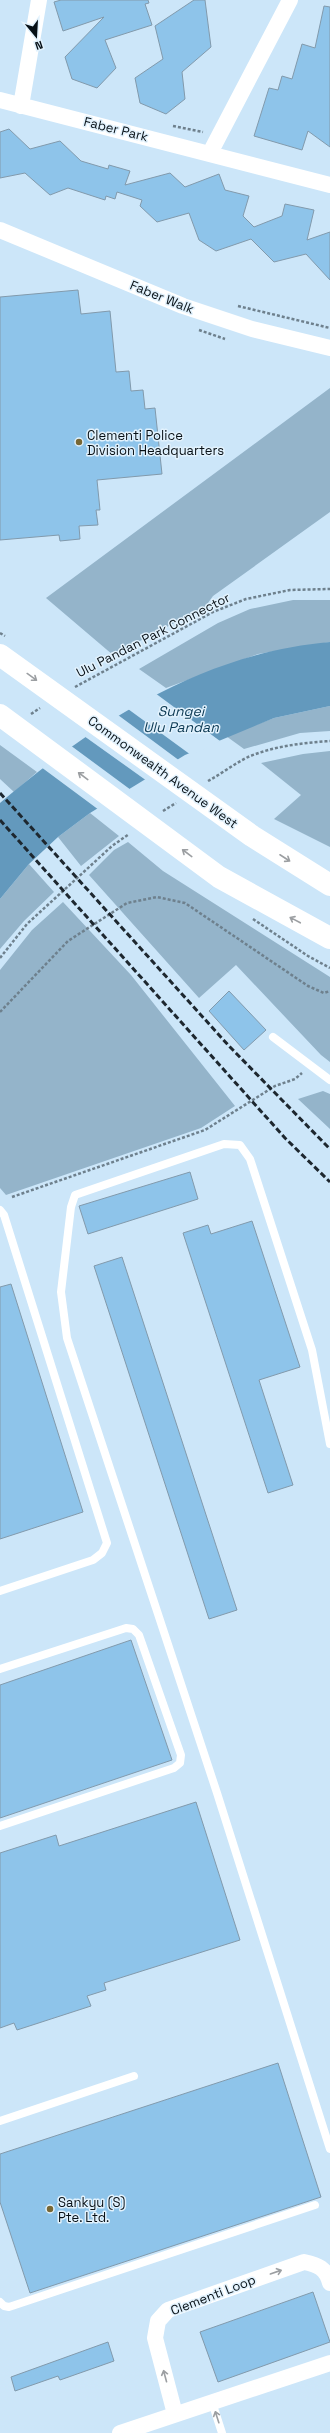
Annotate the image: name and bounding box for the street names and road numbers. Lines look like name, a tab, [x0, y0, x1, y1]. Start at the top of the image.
street label: Faber Park	[82, 113, 150, 145]
street label: Faber Walk	[128, 276, 196, 318]
street label: Ulu Pandan Park Connector	[73, 589, 233, 681]
street label: Commonwealth Avenue West	[85, 712, 241, 832]
street label: Clementi Loop	[168, 2271, 258, 2319]

